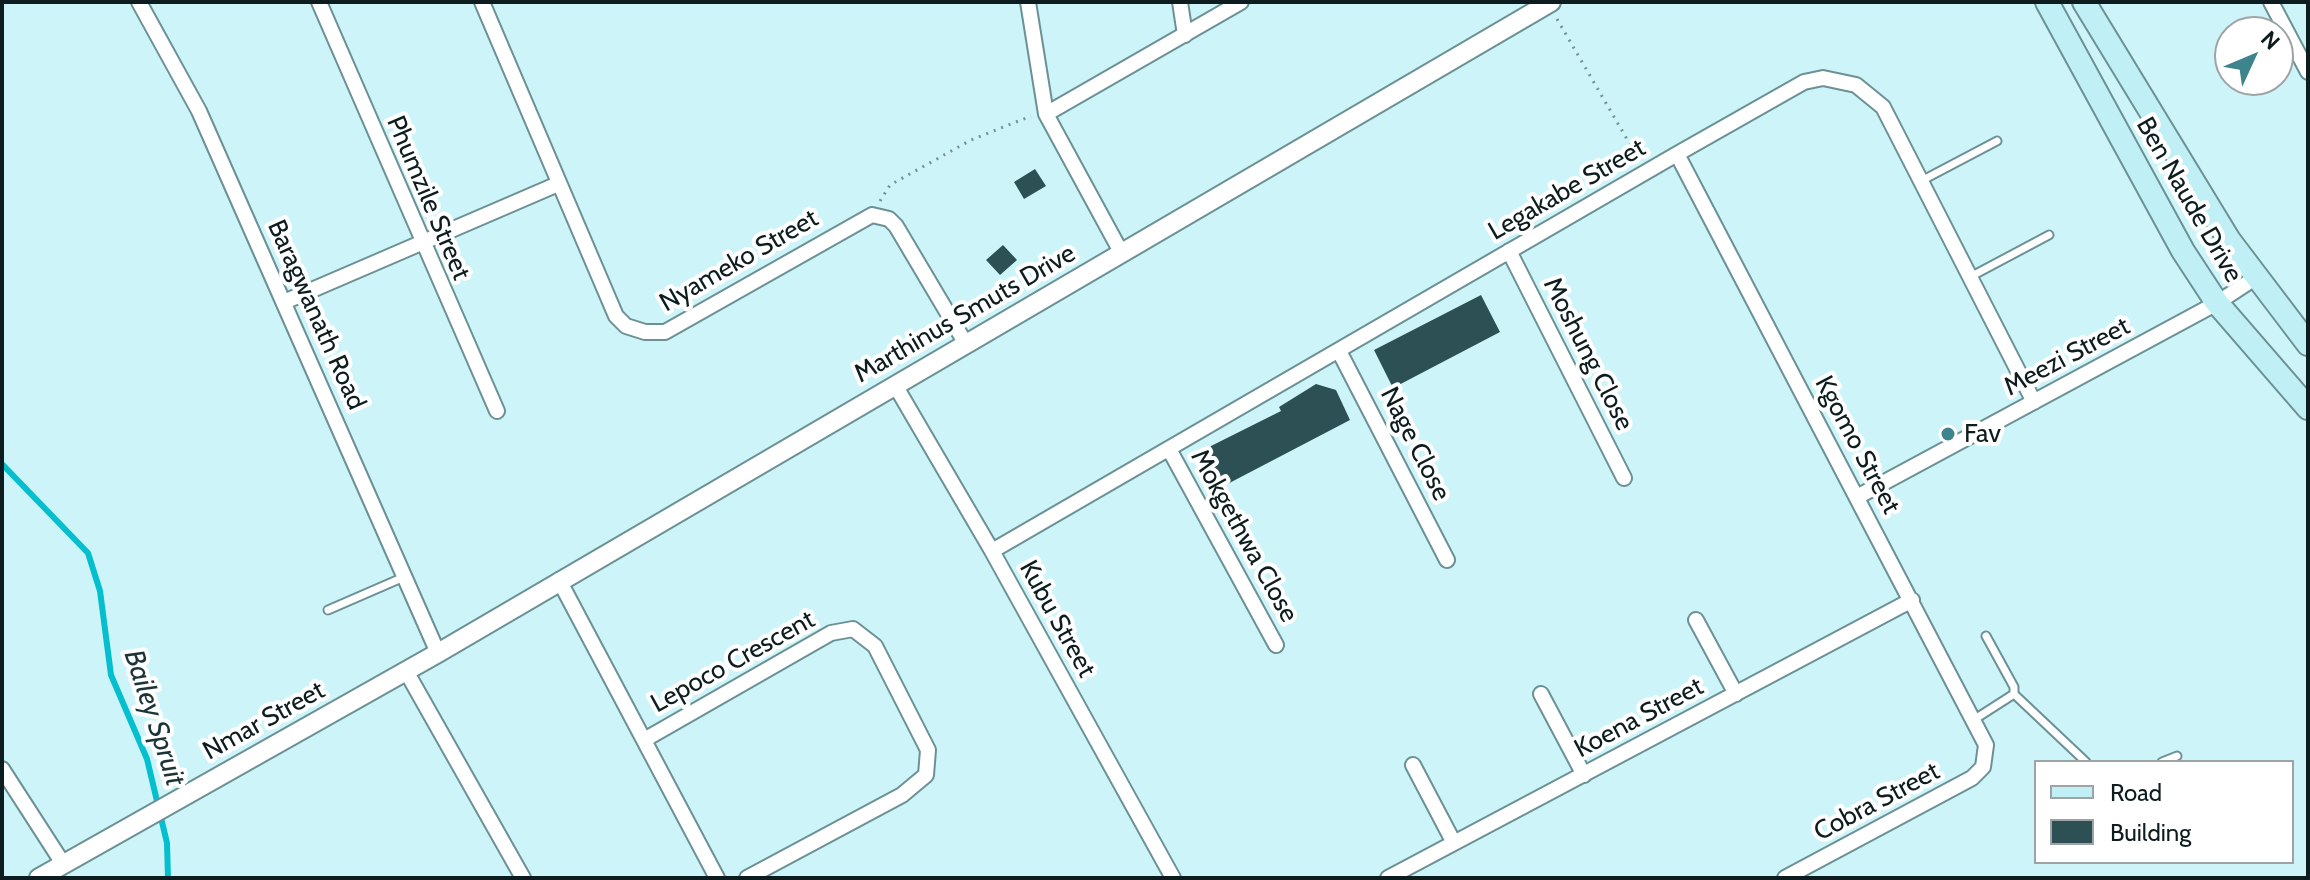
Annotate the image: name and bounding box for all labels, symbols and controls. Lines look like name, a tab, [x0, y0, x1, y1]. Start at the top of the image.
north arrow	[2214, 16, 2294, 96]
text: N	[2255, 25, 2285, 55]
street label: Phumzile Street	[379, 111, 477, 285]
street label: Ben Naude Drive	[2129, 112, 2249, 288]
street label: Legakabe Street	[1483, 133, 1651, 247]
street label: Nyameko Street	[654, 203, 824, 319]
street label: Baragwanath Road	[260, 215, 372, 415]
street label: Marthinus Smuts Drive	[849, 238, 1081, 390]
street label: Moshung Close	[1536, 272, 1640, 436]
street label: Meezi Street	[1999, 311, 2135, 403]
street label: Kgomo Street	[1808, 371, 1906, 519]
street label: Nage Close	[1373, 382, 1457, 506]
place label: Fav	[1964, 418, 2001, 450]
marker: Fav	[1939, 425, 1957, 443]
street label: Mokgethwa Close	[1184, 444, 1304, 628]
street label: Kubu Street	[1012, 555, 1102, 683]
street label: Lepoco Crescent	[646, 604, 820, 720]
water label: Bailey Spruit	[116, 646, 192, 790]
street label: Koena Street	[1569, 671, 1709, 765]
street label: Nmar Street	[198, 675, 330, 767]
street label: Cobra Street	[1809, 756, 1945, 848]
legend	[2034, 760, 2294, 864]
text: Road	[2110, 778, 2162, 807]
text: Building	[2110, 818, 2191, 847]

